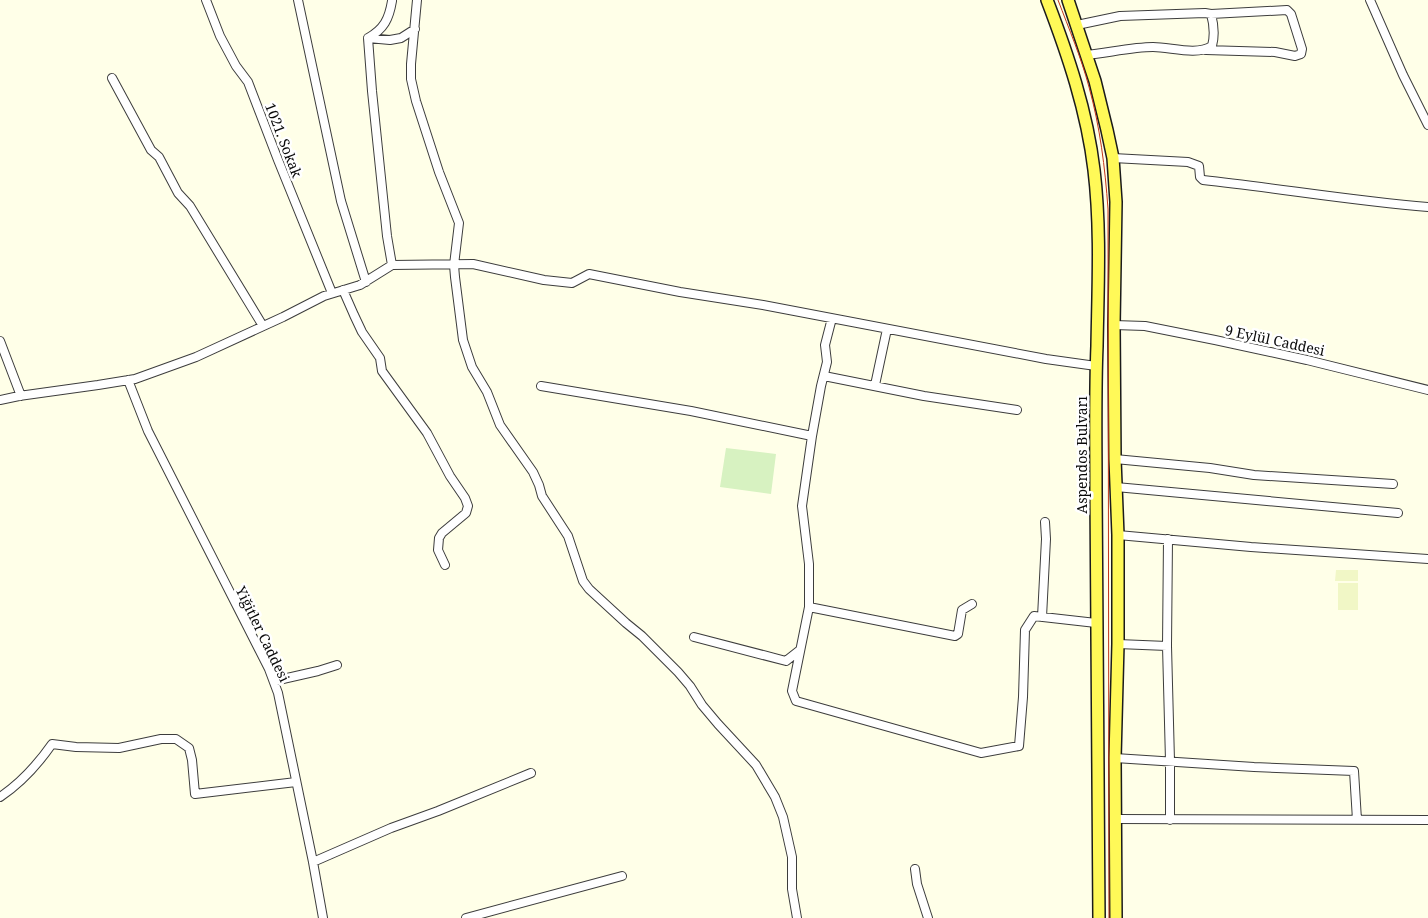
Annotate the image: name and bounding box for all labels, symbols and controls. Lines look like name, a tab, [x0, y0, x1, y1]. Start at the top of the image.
street label: 1021. Sokak	[261, 100, 307, 181]
street label: 9 Eylül Caddesi	[1223, 320, 1327, 360]
street label: Aspendos Bulvarı	[1072, 396, 1091, 514]
street label: Yiğitler Caddesi	[231, 582, 295, 685]

